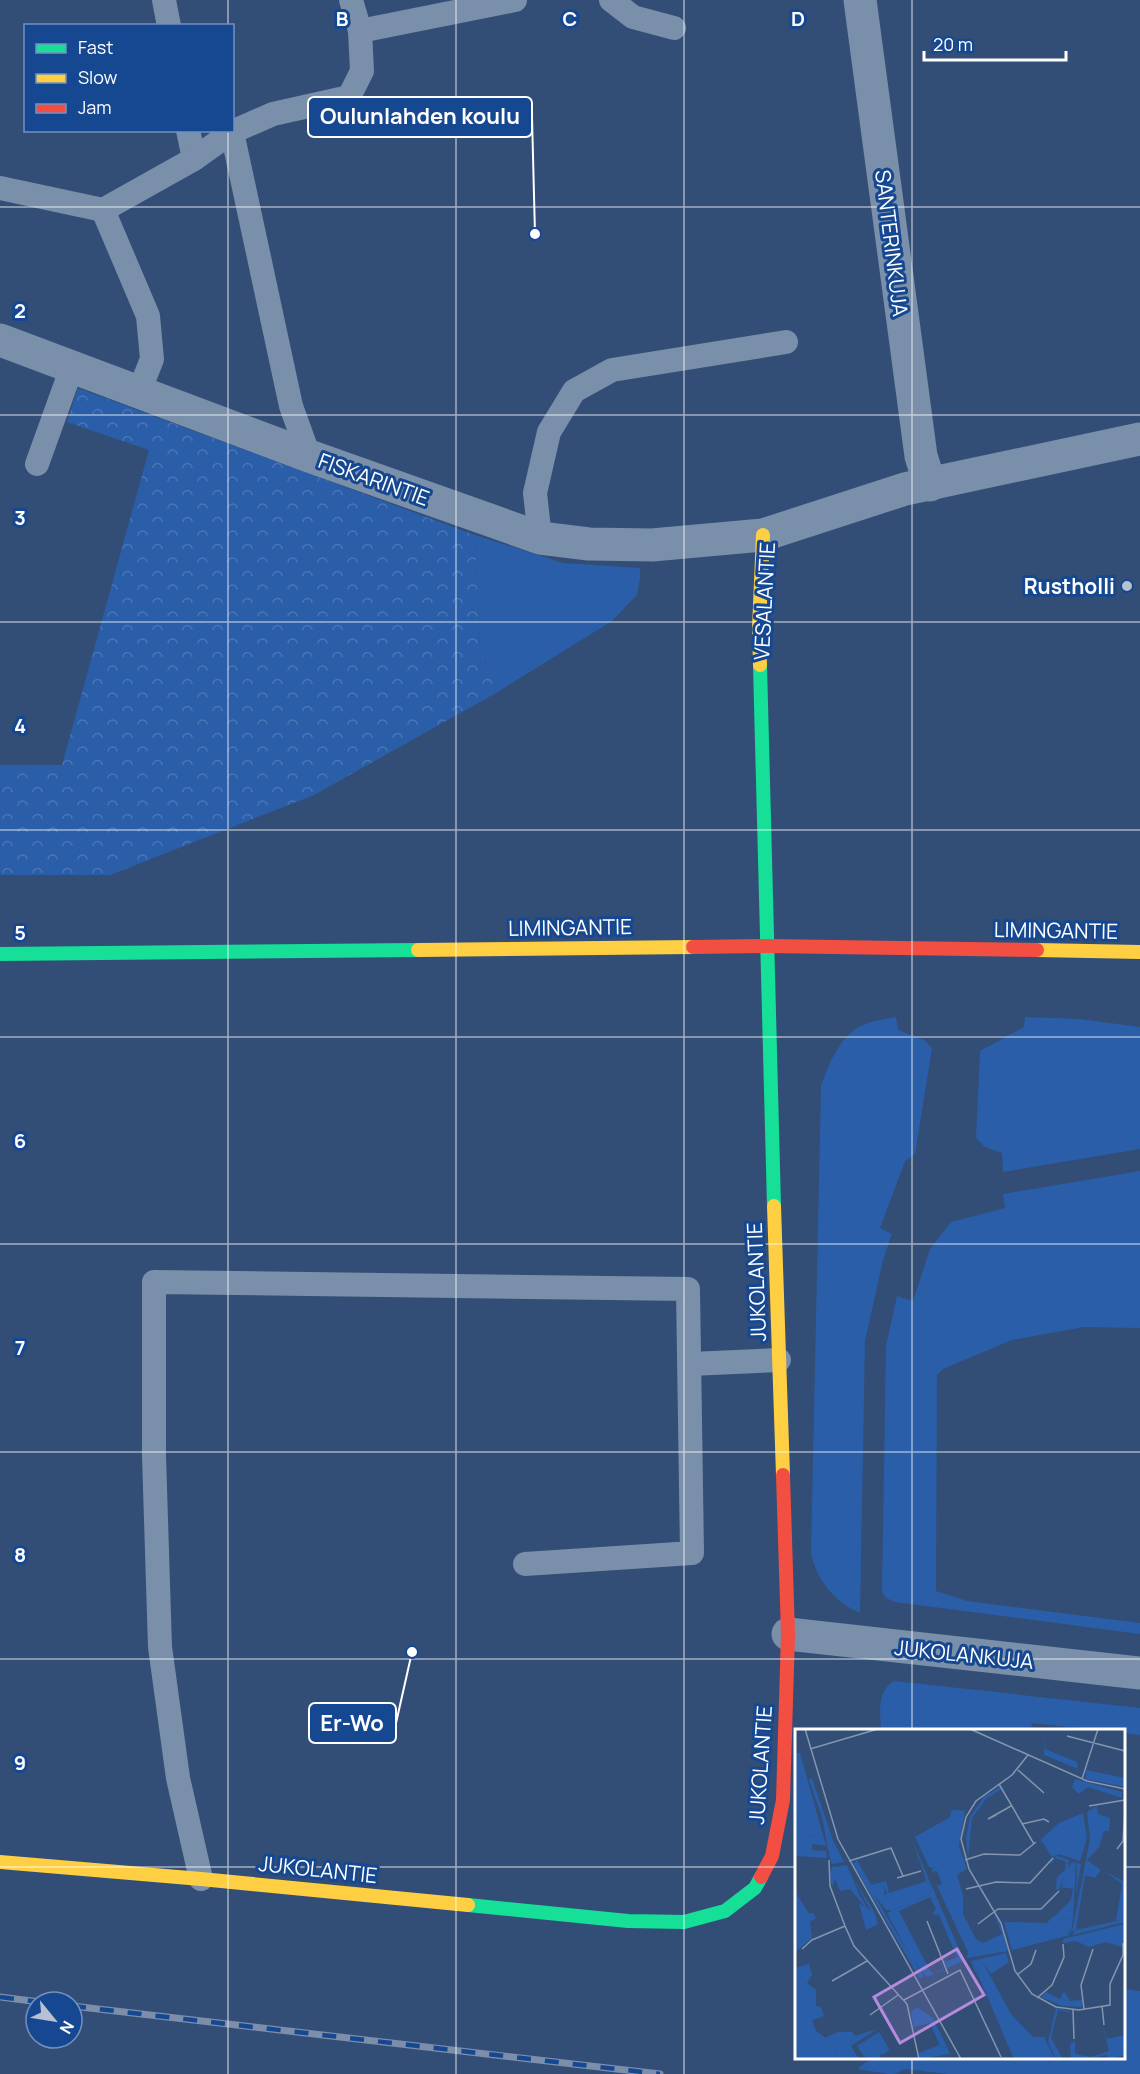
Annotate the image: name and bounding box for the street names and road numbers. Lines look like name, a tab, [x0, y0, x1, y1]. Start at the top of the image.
street label: SANTERINKUJA	[869, 168, 915, 318]
street label: FISKARINTIE	[315, 446, 433, 512]
street label: VESALANTIE	[747, 541, 781, 661]
street label: LIMINGANTIE	[508, 912, 632, 942]
street label: LIMINGANTIE	[994, 915, 1118, 945]
street label: JUKOLANTIE	[740, 1222, 772, 1342]
street label: JUKOLANKUJA	[893, 1633, 1035, 1675]
street label: JUKOLANTIE	[742, 1705, 778, 1825]
street label: JUKOLANTIE	[257, 1849, 379, 1889]

